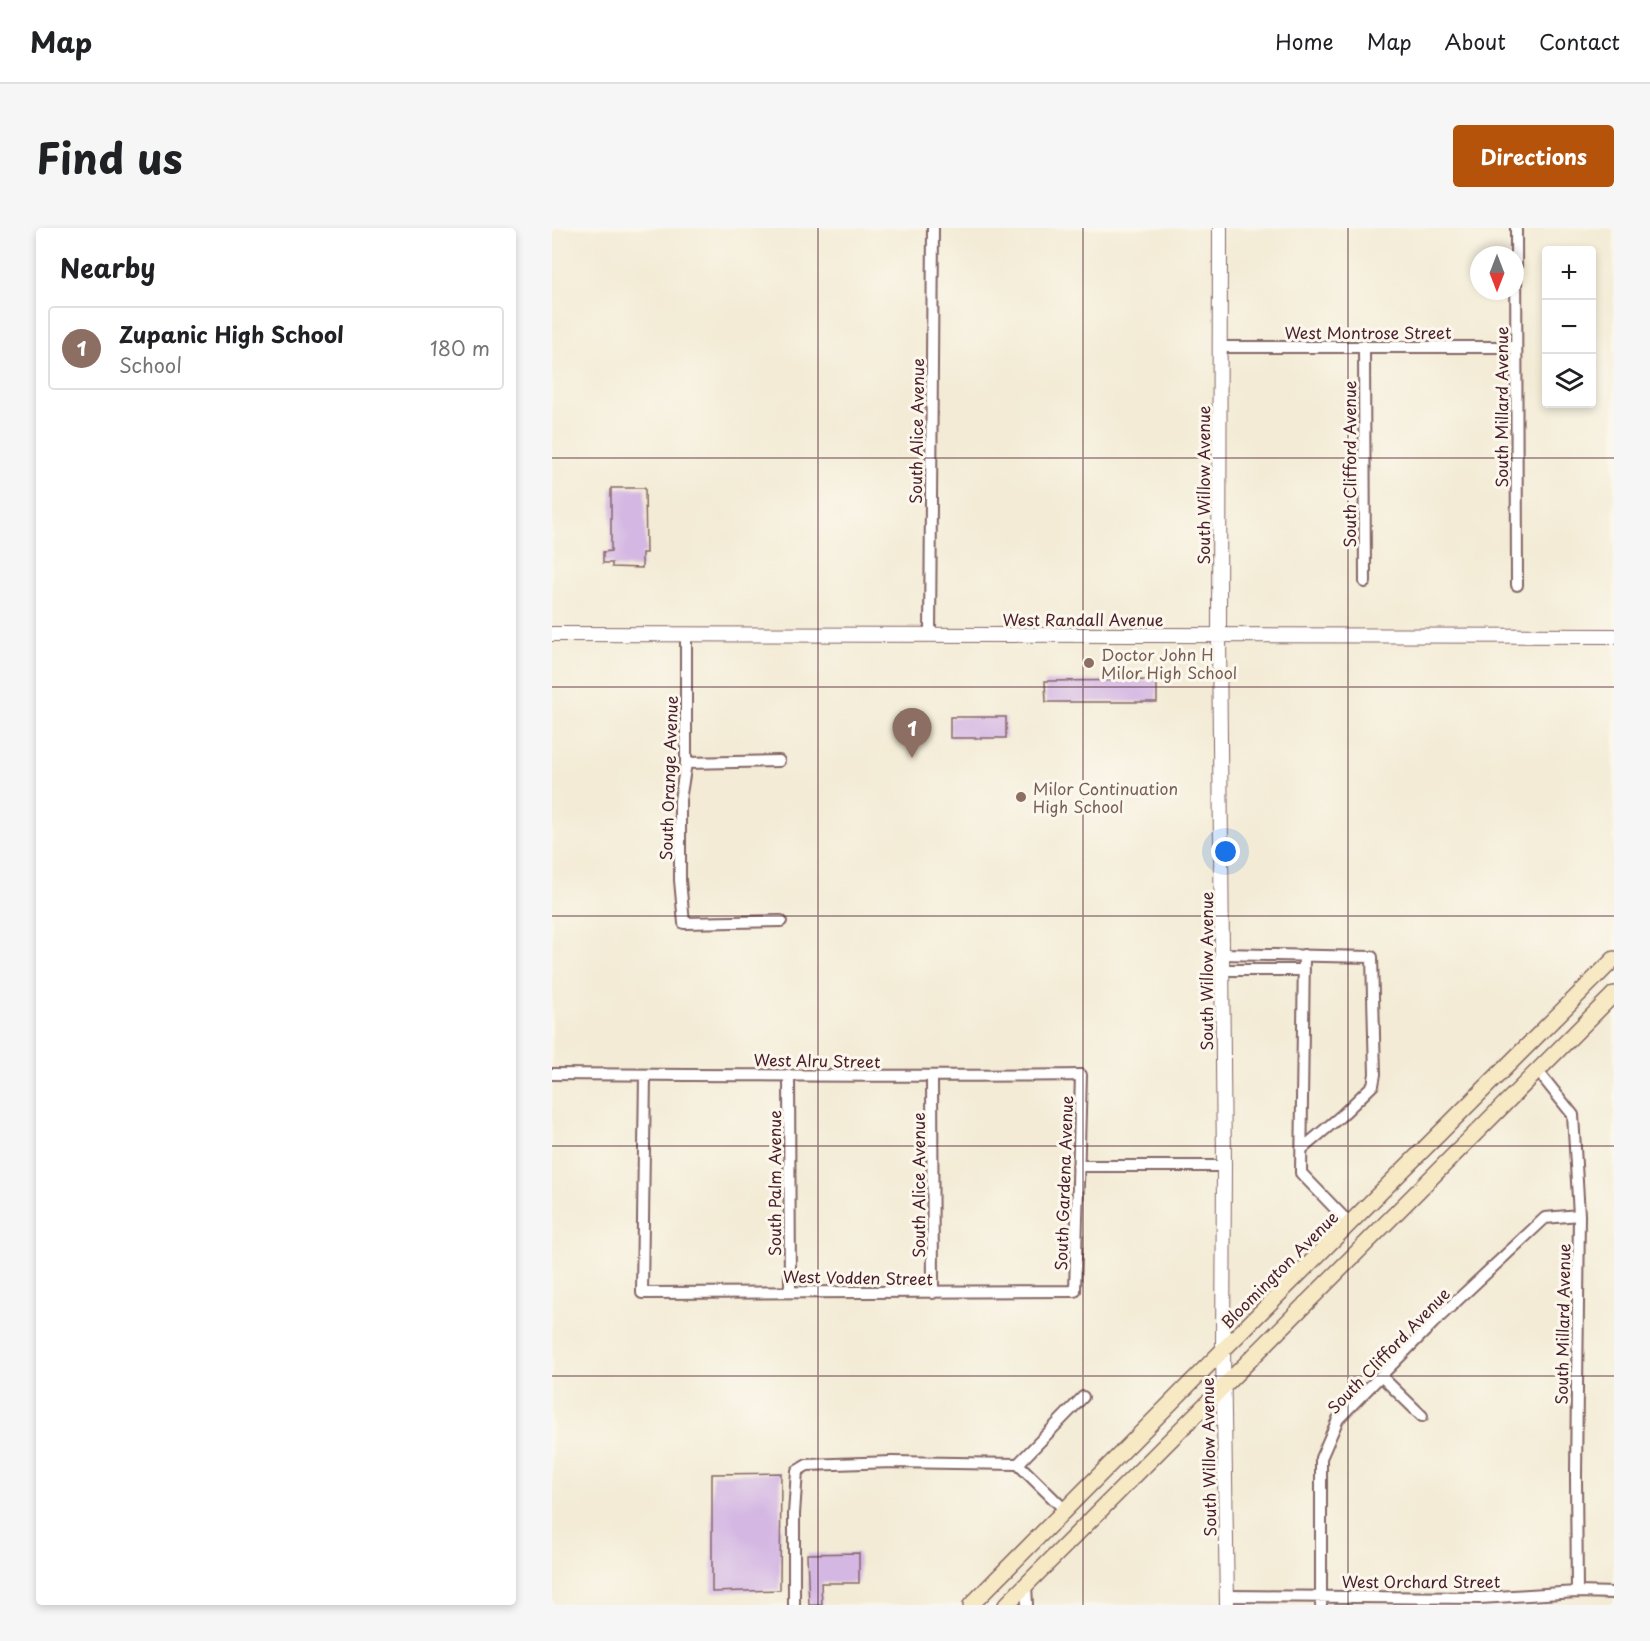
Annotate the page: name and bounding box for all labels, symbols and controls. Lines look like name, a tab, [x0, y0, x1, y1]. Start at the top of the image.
text: Map	[30, 20, 92, 63]
text: Home	[1275, 25, 1334, 57]
text: Map	[1367, 25, 1412, 57]
text: About	[1445, 25, 1506, 57]
text: Contact	[1539, 25, 1620, 57]
text: Find us	[36, 125, 183, 188]
button: Directions	[1453, 125, 1614, 187]
north arrow	[1470, 246, 1524, 300]
map controls	[1542, 246, 1596, 408]
button: +	[1542, 246, 1596, 300]
text: Nearby	[60, 248, 155, 287]
button: −	[1542, 300, 1596, 354]
text: Zupanic High School	[119, 317, 344, 350]
street label: West Montrose Street	[1284, 320, 1452, 344]
street label: South Millard Avenue	[1489, 326, 1513, 488]
text: 1	[77, 333, 86, 363]
text: 180 m	[430, 333, 490, 363]
text: School	[119, 350, 182, 380]
button: layers	[1542, 354, 1596, 408]
street label: South Alice Avenue	[903, 358, 929, 504]
street label: South Clifford Avenue	[1337, 380, 1361, 548]
street label: South Willow Avenue	[1191, 405, 1215, 565]
street label: West Randall Avenue	[1003, 607, 1164, 631]
place label: Doctor John H Milor High School	[1101, 642, 1237, 684]
marker: Doctor John H Milor High School	[1082, 656, 1096, 670]
street label: South Orange Avenue	[653, 695, 683, 861]
pin: 1	[892, 708, 932, 758]
place label: Milor Continuation High School	[1033, 776, 1178, 818]
marker: Milor Continuation High School	[1014, 790, 1028, 804]
your location	[1211, 837, 1240, 866]
street label: South Willow Avenue	[1194, 891, 1218, 1051]
street label: West Alru Street	[753, 1047, 881, 1073]
street label: South Gardena Avenue	[1048, 1095, 1078, 1271]
street label: South Palm Avenue	[762, 1110, 786, 1256]
street label: South Alice Avenue	[906, 1112, 930, 1258]
street label: Bloomington Avenue	[1215, 1205, 1343, 1333]
street label: South Millard Avenue	[1549, 1243, 1575, 1405]
street label: West Vodden Street	[783, 1264, 934, 1290]
street label: South Clifford Avenue	[1321, 1281, 1455, 1418]
street label: South Willow Avenue	[1195, 1377, 1221, 1537]
street label: West Orchard Street	[1342, 1569, 1501, 1593]

